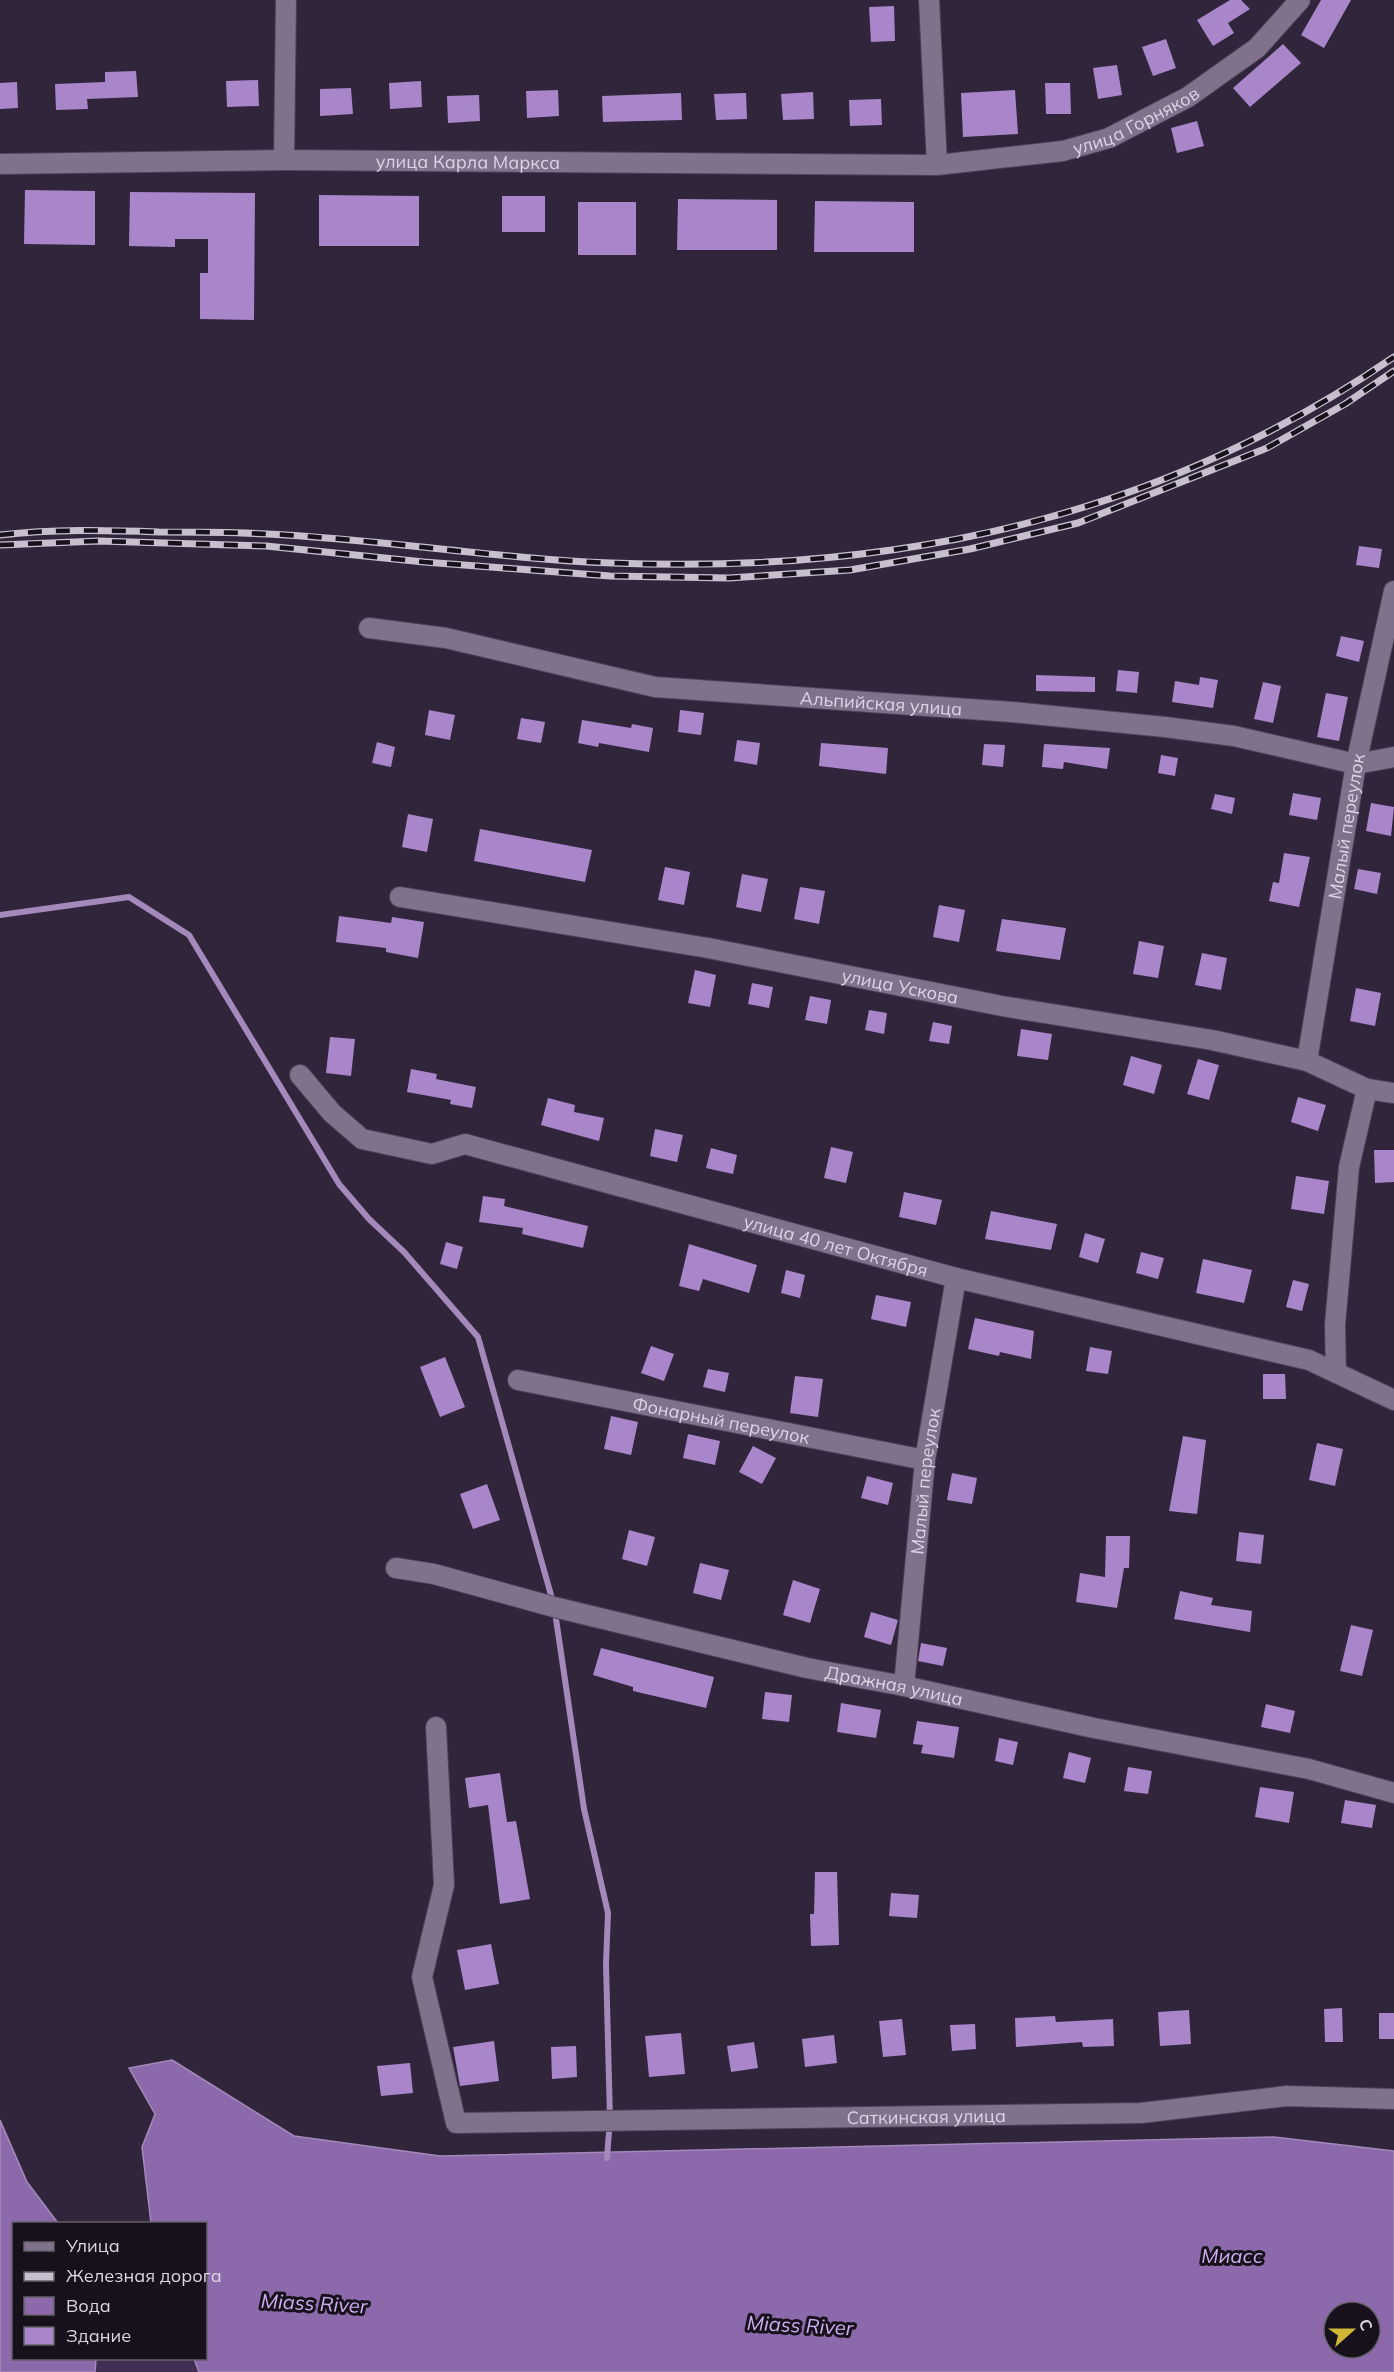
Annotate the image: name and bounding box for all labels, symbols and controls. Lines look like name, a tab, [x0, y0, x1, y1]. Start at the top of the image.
street label: улица Горняков	[1070, 81, 1204, 159]
street label: улица Карла Маркса	[376, 149, 560, 174]
street label: Альпийская улица	[799, 686, 963, 720]
street label: Малый переулок	[1322, 751, 1370, 901]
street label: улица Ускова	[840, 963, 960, 1009]
street label: улица 40 лет Октября	[741, 1209, 931, 1281]
street label: Фонарный переулок	[631, 1391, 812, 1449]
street label: Малый переулок	[905, 1406, 945, 1555]
street label: Дражная улица	[824, 1660, 965, 1710]
street label: Саткинская улица	[846, 2103, 1006, 2129]
legend	[12, 2222, 207, 2360]
text: Улица	[65, 2234, 120, 2257]
water label: Миасс	[1201, 2243, 1263, 2268]
text: Железная дорога	[66, 2264, 222, 2287]
water label: Miass River	[260, 2288, 368, 2318]
text: Вода	[66, 2294, 111, 2317]
north arrow	[1322, 2300, 1382, 2360]
water label: Miass River	[746, 2310, 854, 2340]
text: С	[1355, 2316, 1377, 2333]
text: Здание	[66, 2324, 131, 2347]

